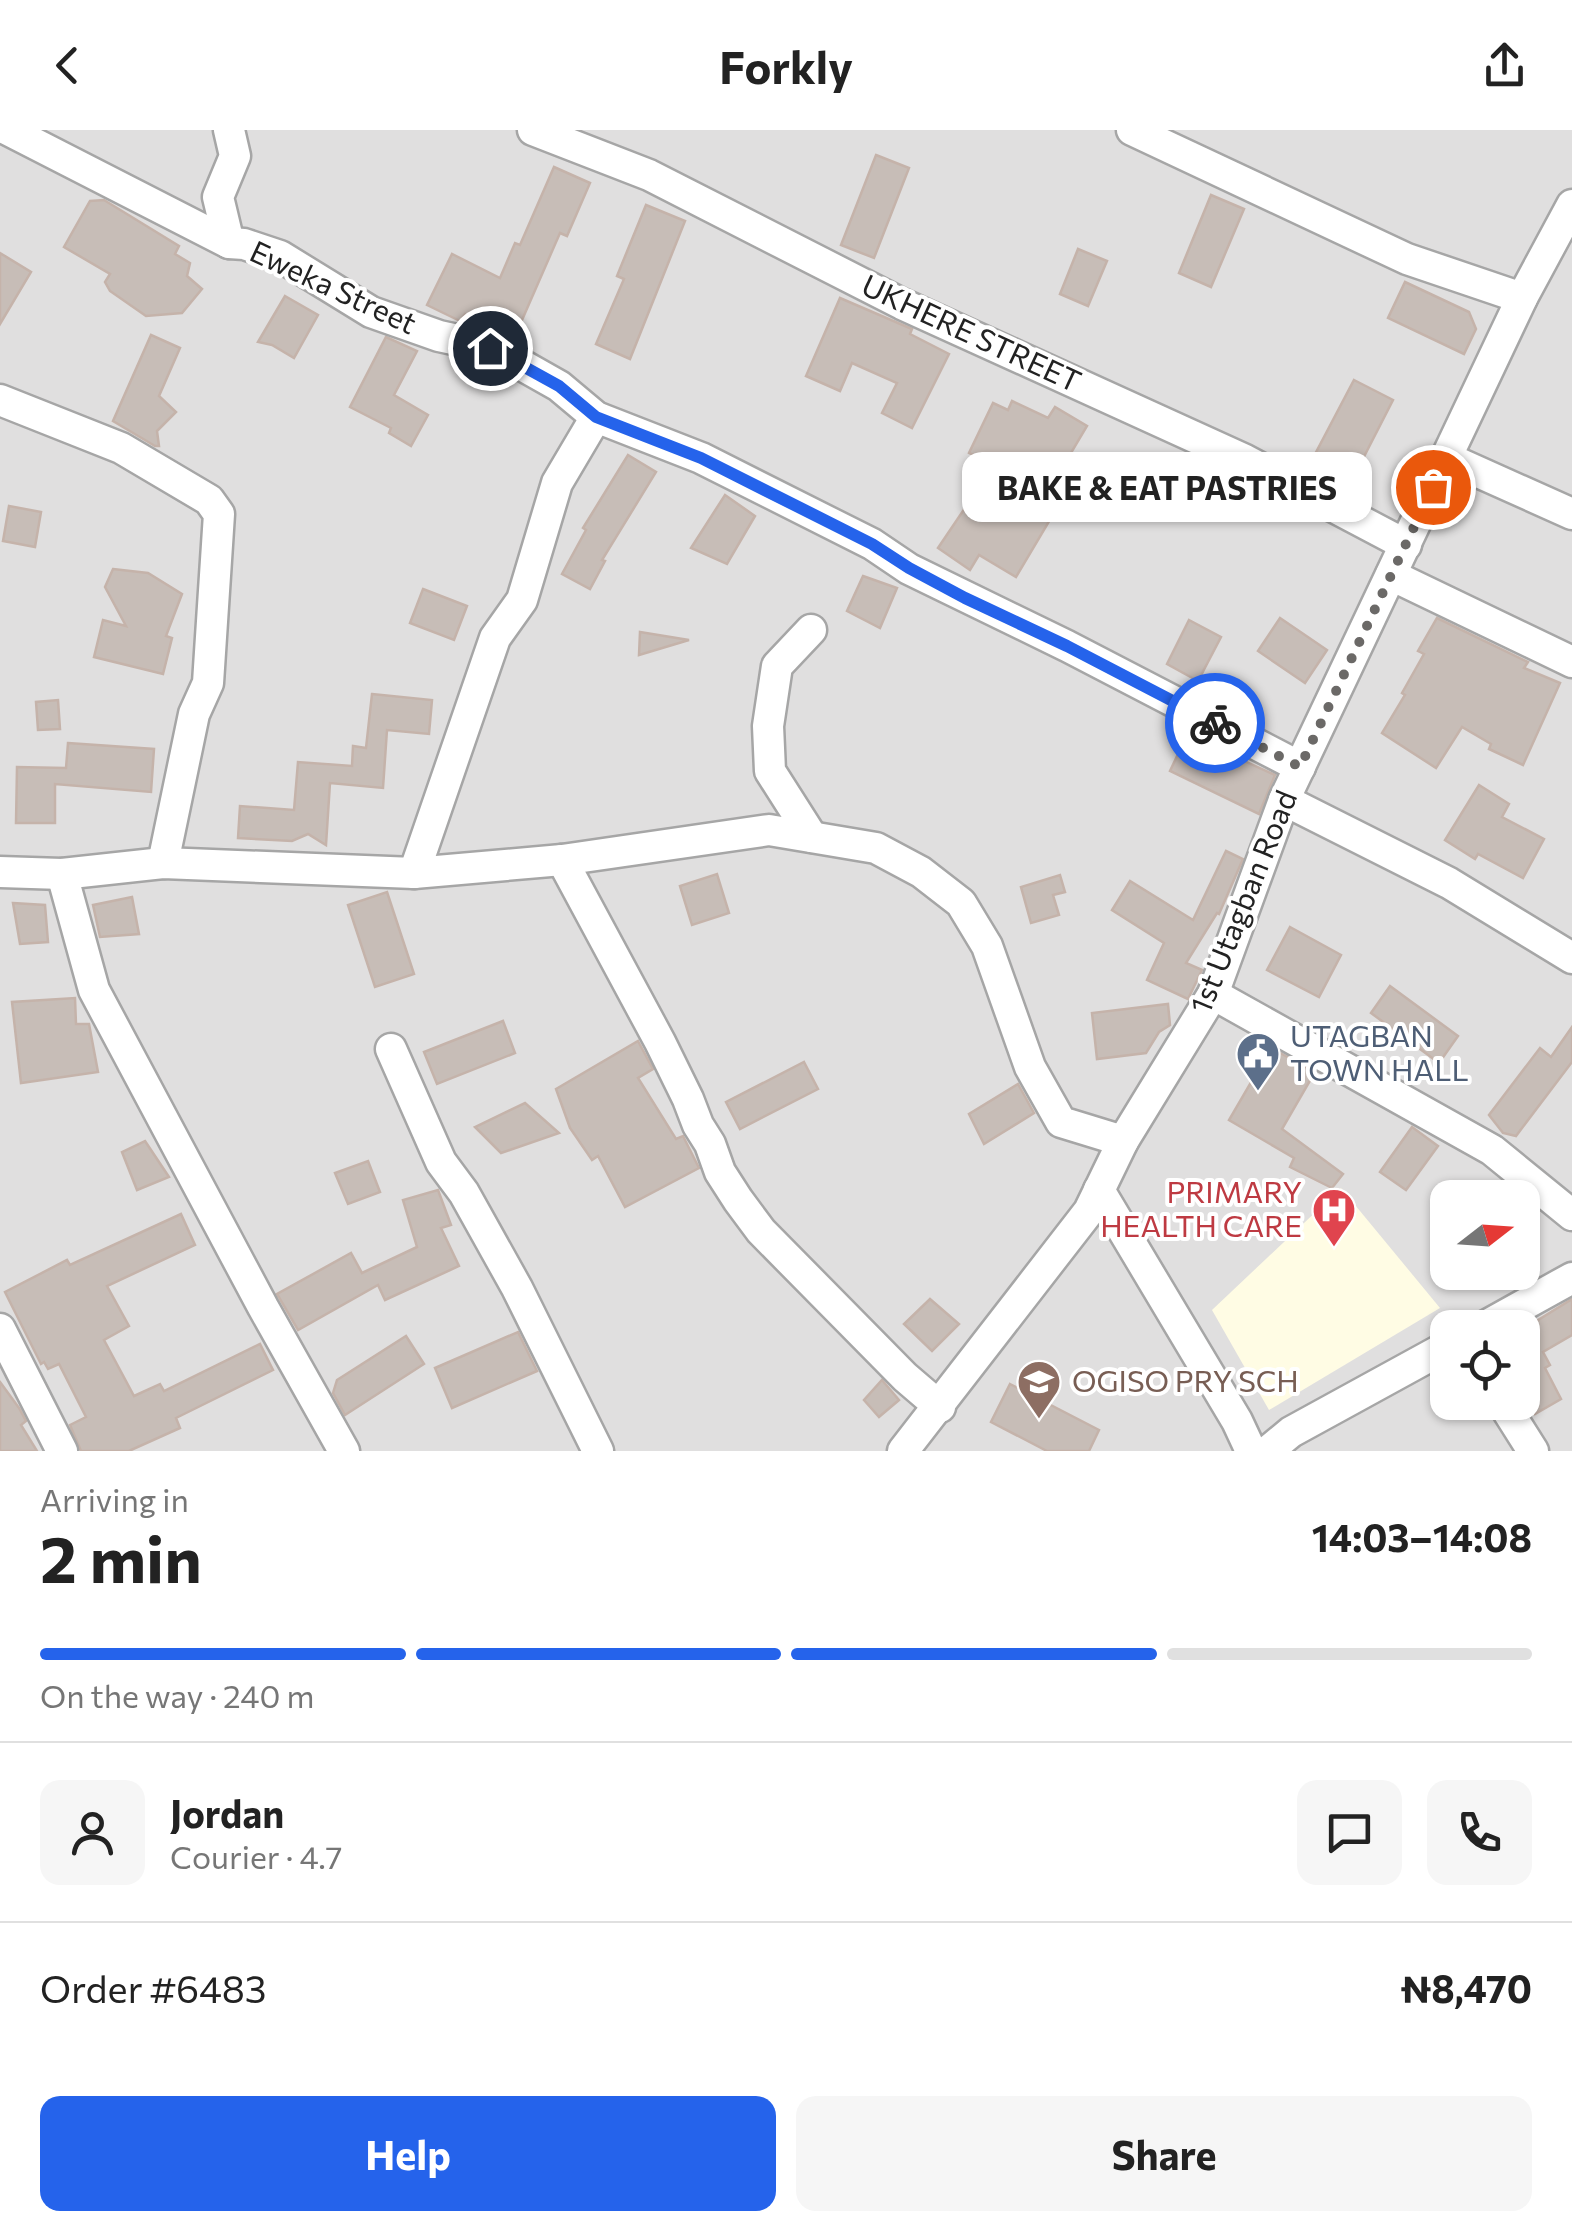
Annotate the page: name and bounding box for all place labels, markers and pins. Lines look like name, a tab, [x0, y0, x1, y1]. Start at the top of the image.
pin	[448, 306, 533, 391]
pin	[1391, 445, 1476, 530]
callout: BAKE & EAT PASTRIES	[963, 452, 1373, 522]
place label: UTAGBAN TOWN HALL	[1290, 1016, 1469, 1087]
public building icon: UTAGBAN TOWN HALL	[1235, 1031, 1281, 1092]
place label: PRIMARY HEALTH CARE	[1100, 1172, 1302, 1243]
hospital icon: PRIMARY HEALTH CARE	[1311, 1187, 1357, 1248]
school or university icon: OGISO PRY SCH	[1016, 1359, 1062, 1420]
place label: OGISO PRY SCH	[1072, 1361, 1299, 1398]

